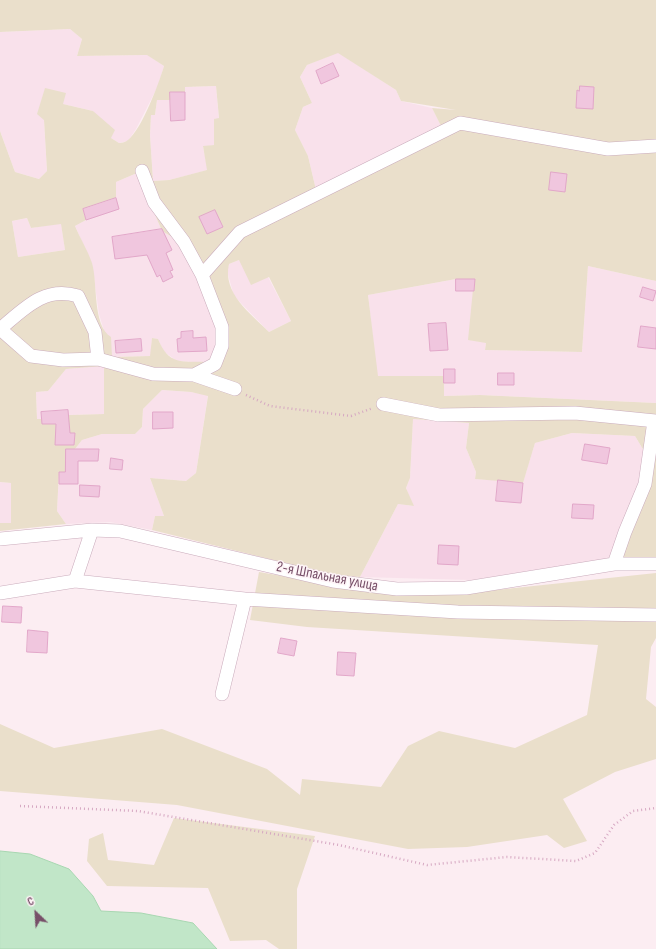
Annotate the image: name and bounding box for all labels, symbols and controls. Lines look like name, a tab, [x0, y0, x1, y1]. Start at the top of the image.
street label: 2-я Шпальная улица	[275, 558, 379, 596]
north arrow	[16, 893, 56, 933]
text: С	[25, 895, 36, 909]

